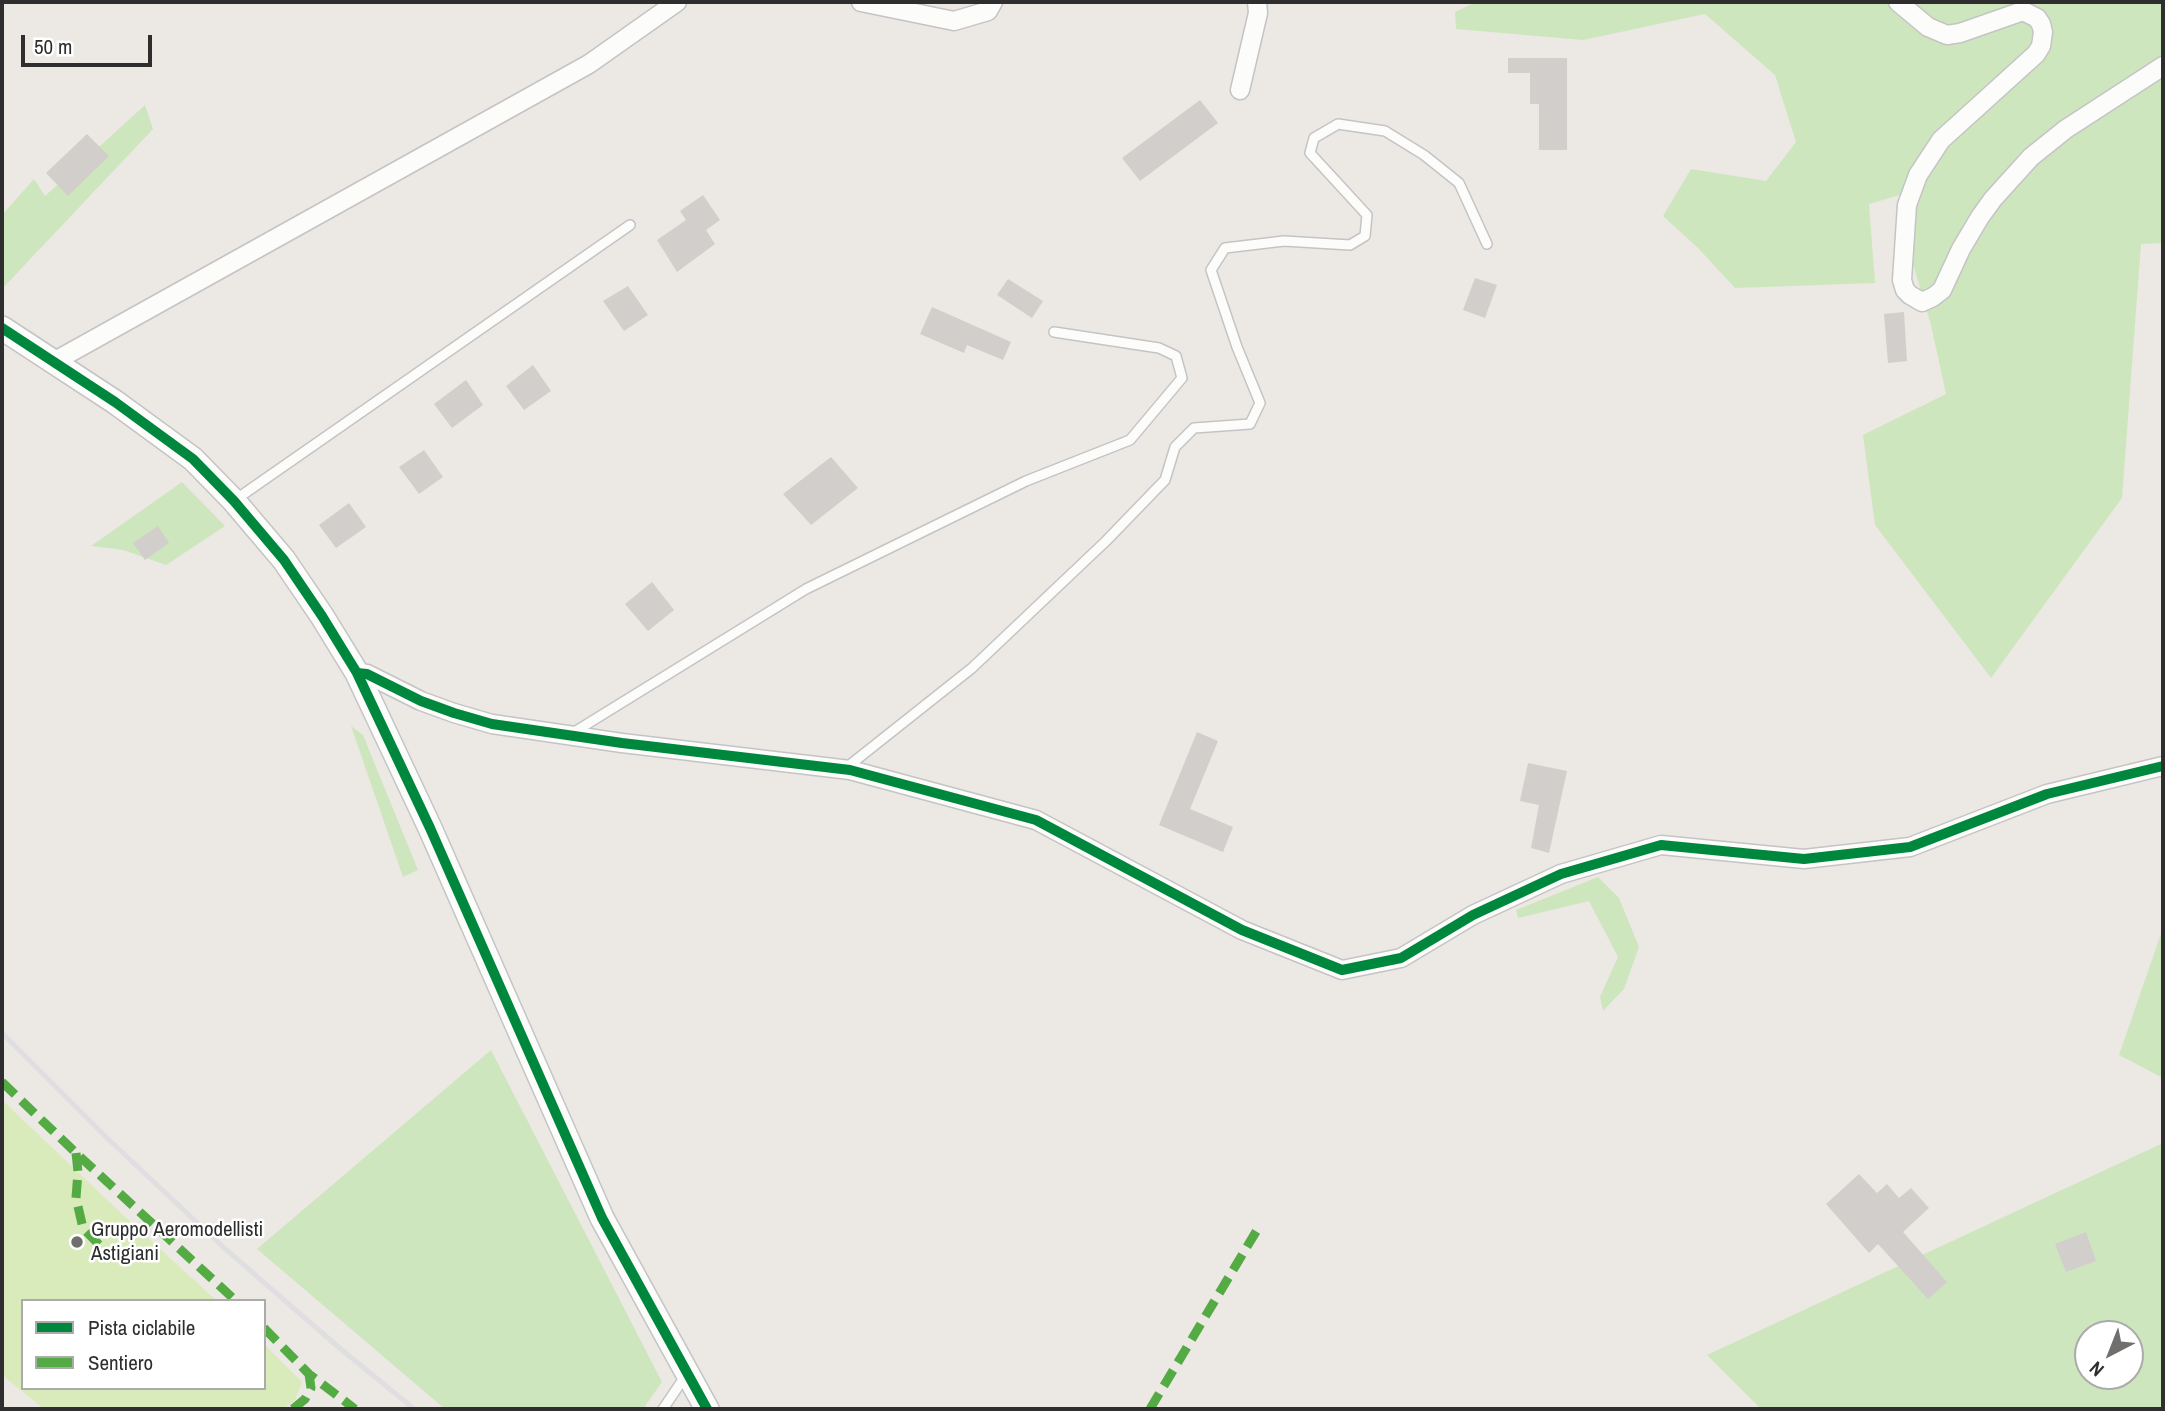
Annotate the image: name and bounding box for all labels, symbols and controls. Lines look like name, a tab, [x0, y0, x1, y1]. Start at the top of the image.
scale bar	[24, 21, 156, 65]
text: 50 m	[34, 32, 72, 61]
place label: Gruppo Aeromodellisti Astigiani	[91, 1217, 263, 1267]
marker: Gruppo Aeromodellisti Astigiani	[69, 1234, 85, 1250]
legend	[21, 1299, 266, 1390]
text: Pista ciclabile	[88, 1313, 195, 1342]
north arrow	[2074, 1320, 2144, 1390]
text: Sentiero	[88, 1348, 153, 1377]
text: N	[2083, 1356, 2109, 1383]

